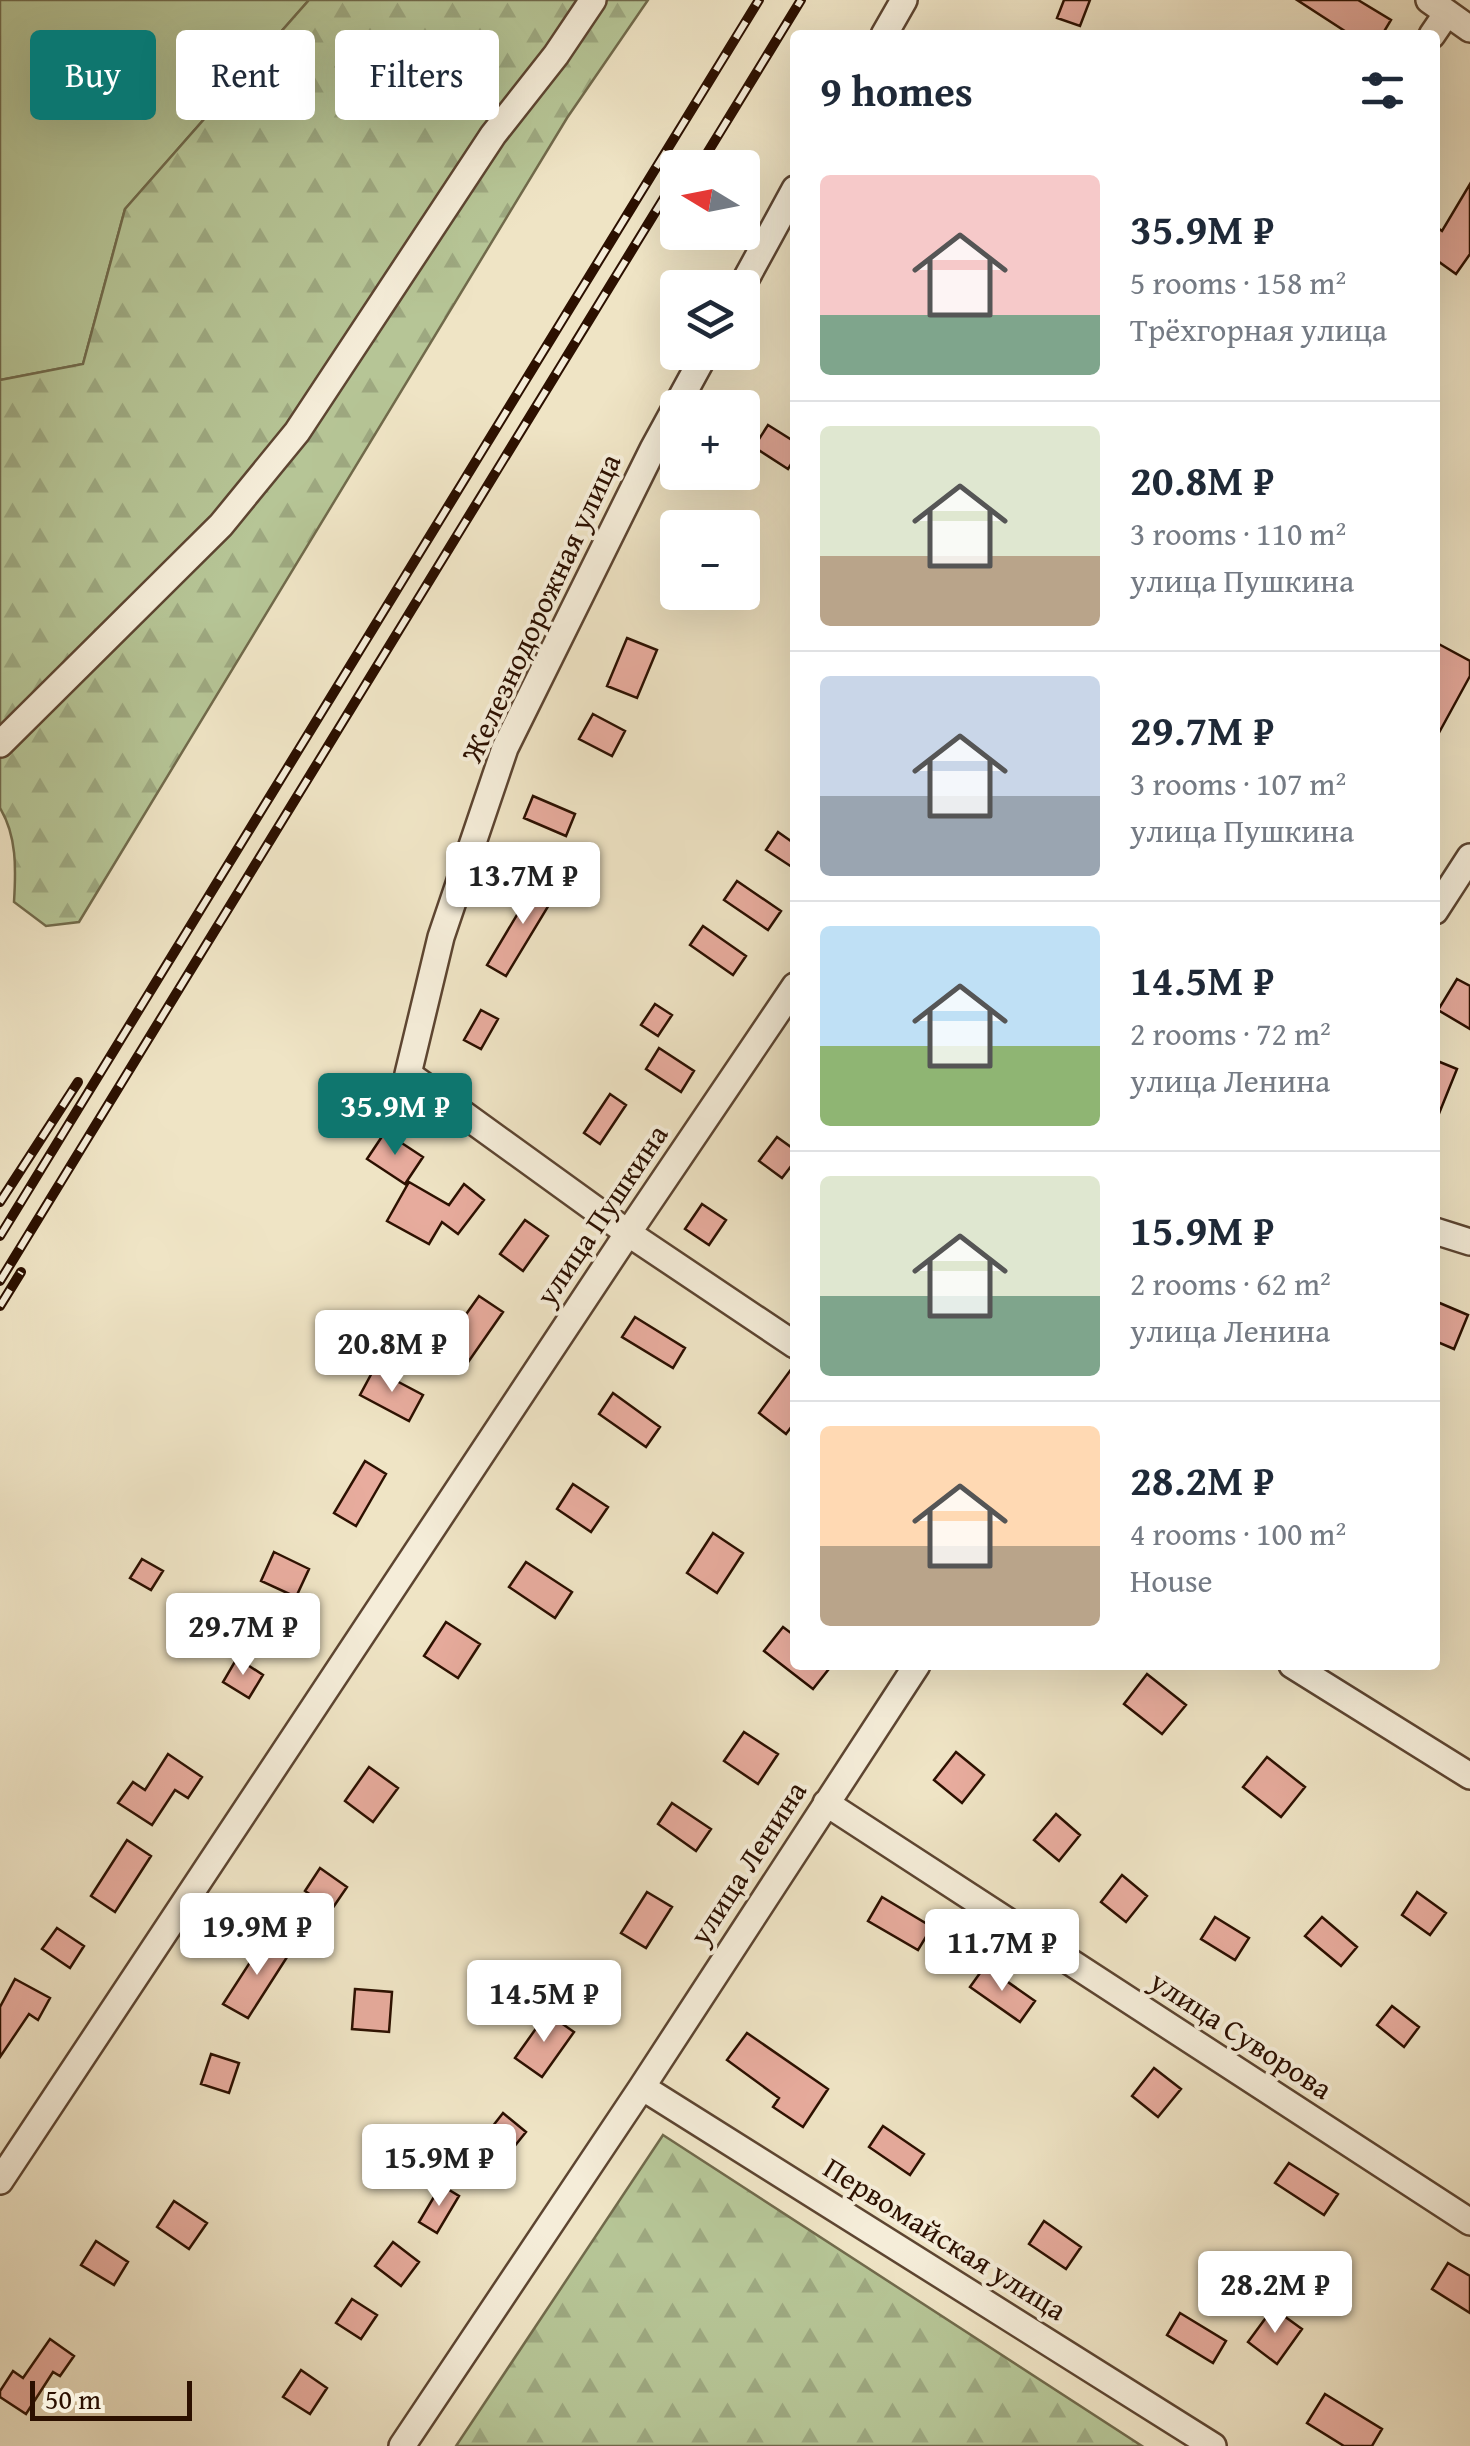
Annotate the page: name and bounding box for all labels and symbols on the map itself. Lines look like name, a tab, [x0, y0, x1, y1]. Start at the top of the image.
north arrow	[660, 150, 760, 250]
street label: Железнодорожная улица	[449, 445, 631, 770]
pin: 13.7M ₽	[431, 842, 615, 927]
pin: 35.9M ₽	[303, 1073, 487, 1158]
street label: улица Пушкина	[524, 1114, 679, 1315]
pin: 20.8M ₽	[300, 1310, 484, 1395]
pin: 29.7M ₽	[151, 1593, 335, 1678]
street label: улица Ленина	[677, 1771, 817, 1954]
pin: 19.9M ₽	[165, 1893, 349, 1978]
pin: 11.7M ₽	[910, 1909, 1094, 1994]
street label: улица Суворова	[1141, 1958, 1342, 2110]
pin: 14.5M ₽	[452, 1960, 636, 2045]
pin: 15.9M ₽	[347, 2124, 531, 2209]
street label: Первомайская улица	[816, 2146, 1076, 2331]
pin: 28.2M ₽	[1183, 2251, 1367, 2336]
scale bar	[30, 2376, 192, 2420]

